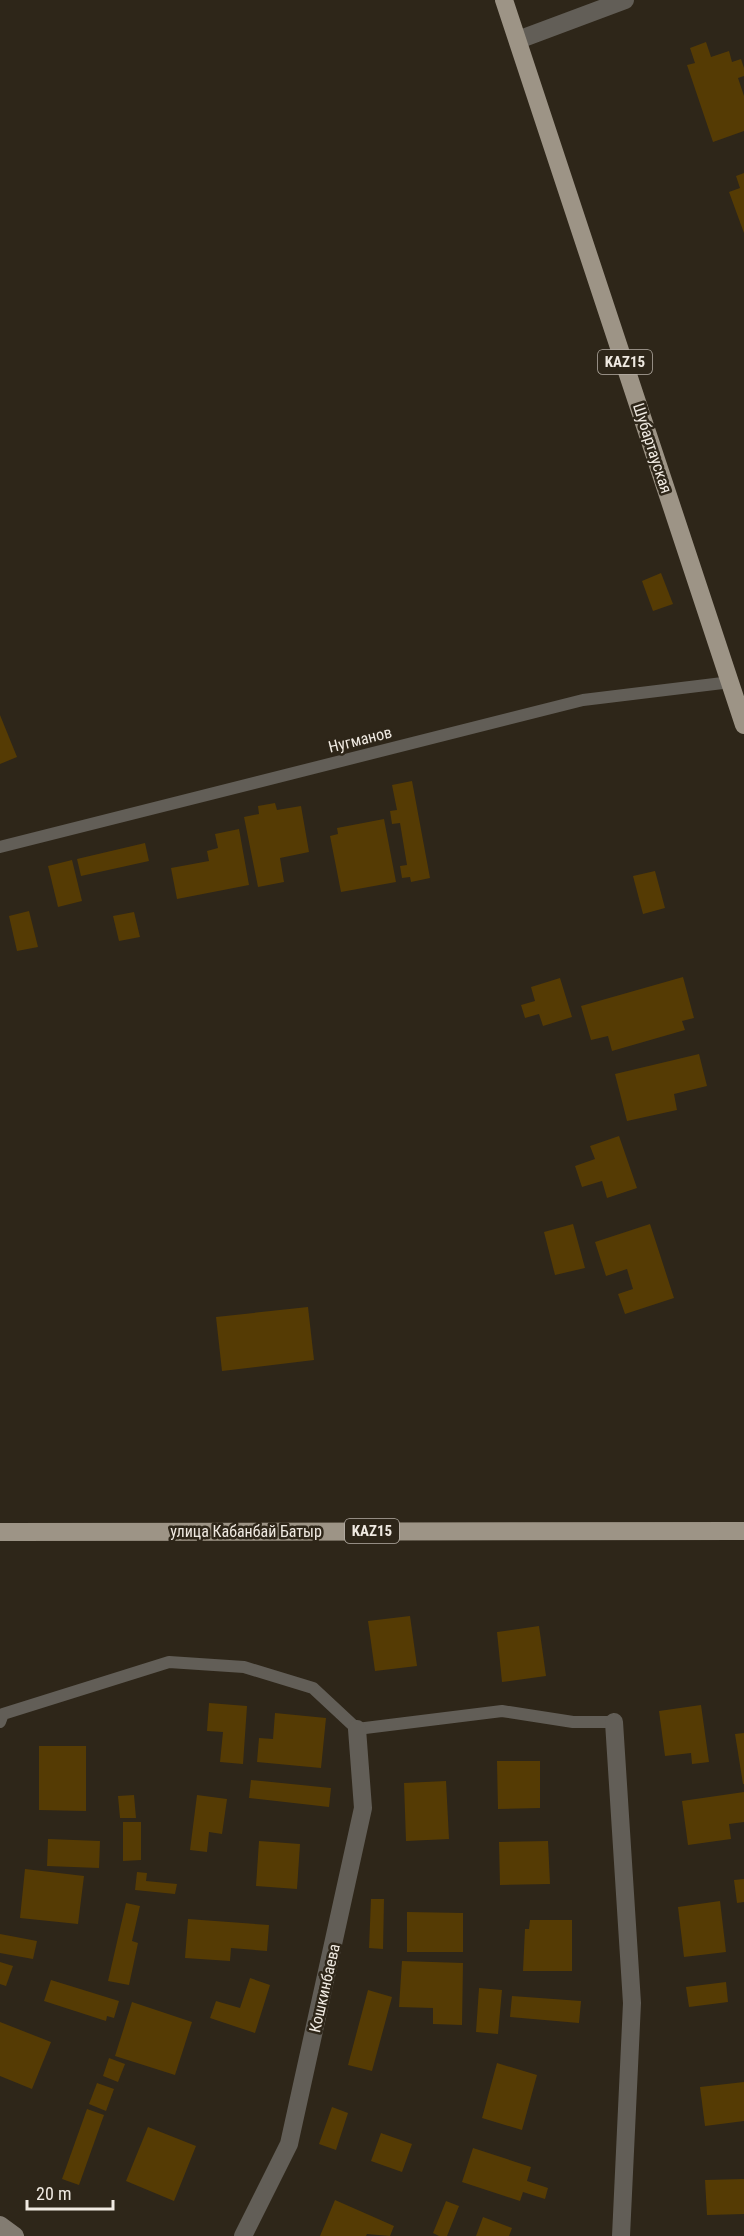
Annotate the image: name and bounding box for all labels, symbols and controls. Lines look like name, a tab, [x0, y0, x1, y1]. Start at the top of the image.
road number: KAZ15	[598, 350, 652, 374]
street label: Шубартауская	[629, 401, 676, 496]
street label: Нугманов	[326, 722, 394, 757]
road number: KAZ15	[345, 1519, 399, 1543]
street label: улица Кабанбай Батыр	[170, 1522, 322, 1541]
street label: Кошкинбаева	[305, 1942, 344, 2034]
scale bar	[27, 2173, 112, 2211]
text: 20 m	[36, 2183, 71, 2204]

